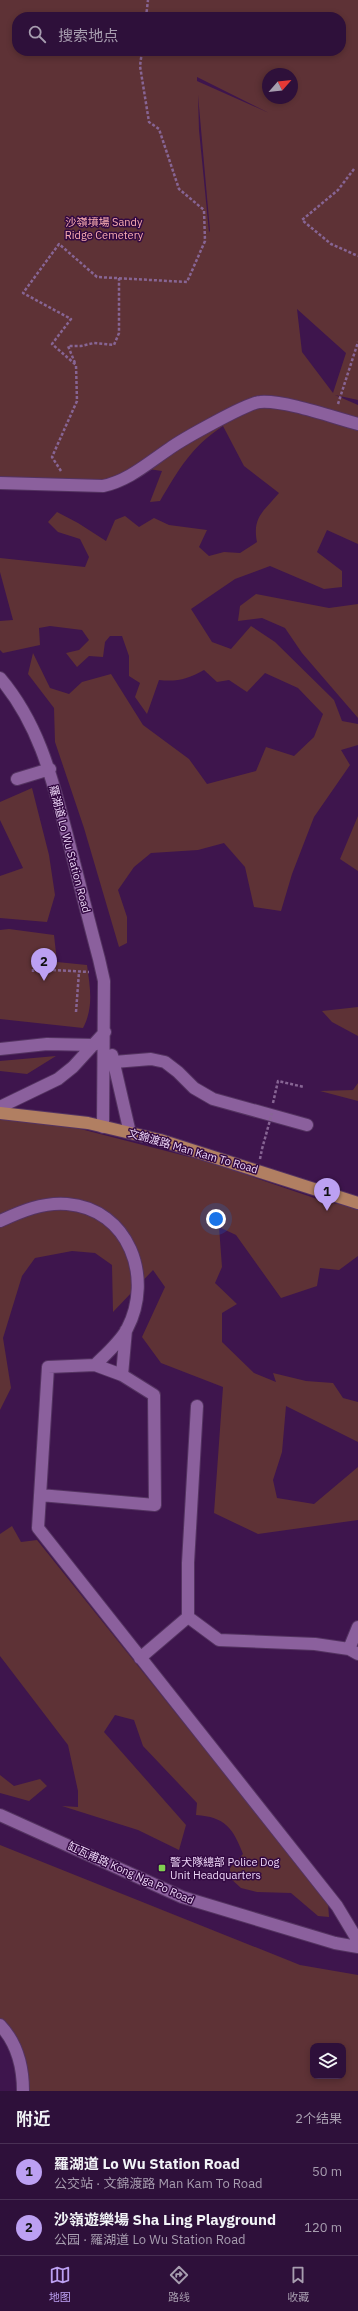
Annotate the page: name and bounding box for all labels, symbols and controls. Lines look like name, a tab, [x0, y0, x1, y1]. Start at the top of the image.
search box	[12, 12, 346, 56]
icon: search	[26, 23, 48, 45]
text: 搜索地点	[58, 26, 118, 45]
north arrow	[262, 68, 298, 104]
park label: 沙嶺墳場 Sandy Ridge Cemetery	[65, 215, 144, 242]
street label: 羅湖道 Lo Wu Station Road	[46, 784, 94, 914]
pin: 2	[31, 948, 57, 981]
street label: 文錦渡路 Man Kam To Road	[126, 1126, 260, 1176]
pin: 1	[314, 1178, 340, 1211]
your location	[206, 1209, 226, 1229]
street label: 缸瓦甫路 Kong Nga Po Road	[66, 1839, 196, 1907]
place label: 警犬隊總部 Police Dog Unit Headquarters	[170, 1855, 280, 1882]
marker: 警犬隊總部 Police Dog Unit Headquarters	[157, 1863, 167, 1873]
map controls	[310, 2043, 346, 2079]
button: layers	[310, 2043, 346, 2079]
text: 附近	[16, 2108, 50, 2130]
text: 2个结果	[295, 2110, 342, 2127]
text: 羅湖道 Lo Wu Station Road	[54, 2154, 240, 2173]
text: 1	[25, 2163, 33, 2180]
text: 50 m	[312, 2163, 342, 2180]
text: 公交站 · 文錦渡路 Man Kam To Road	[54, 2175, 263, 2192]
text: 沙嶺遊樂場 Sha Ling Playground	[54, 2210, 276, 2229]
text: 2	[25, 2219, 33, 2236]
text: 120 m	[304, 2219, 342, 2236]
text: 公园 · 羅湖道 Lo Wu Station Road	[54, 2231, 246, 2248]
tab: 地图	[49, 2264, 71, 2304]
tab: 路线	[168, 2264, 190, 2304]
tab: 收藏	[287, 2264, 309, 2304]

